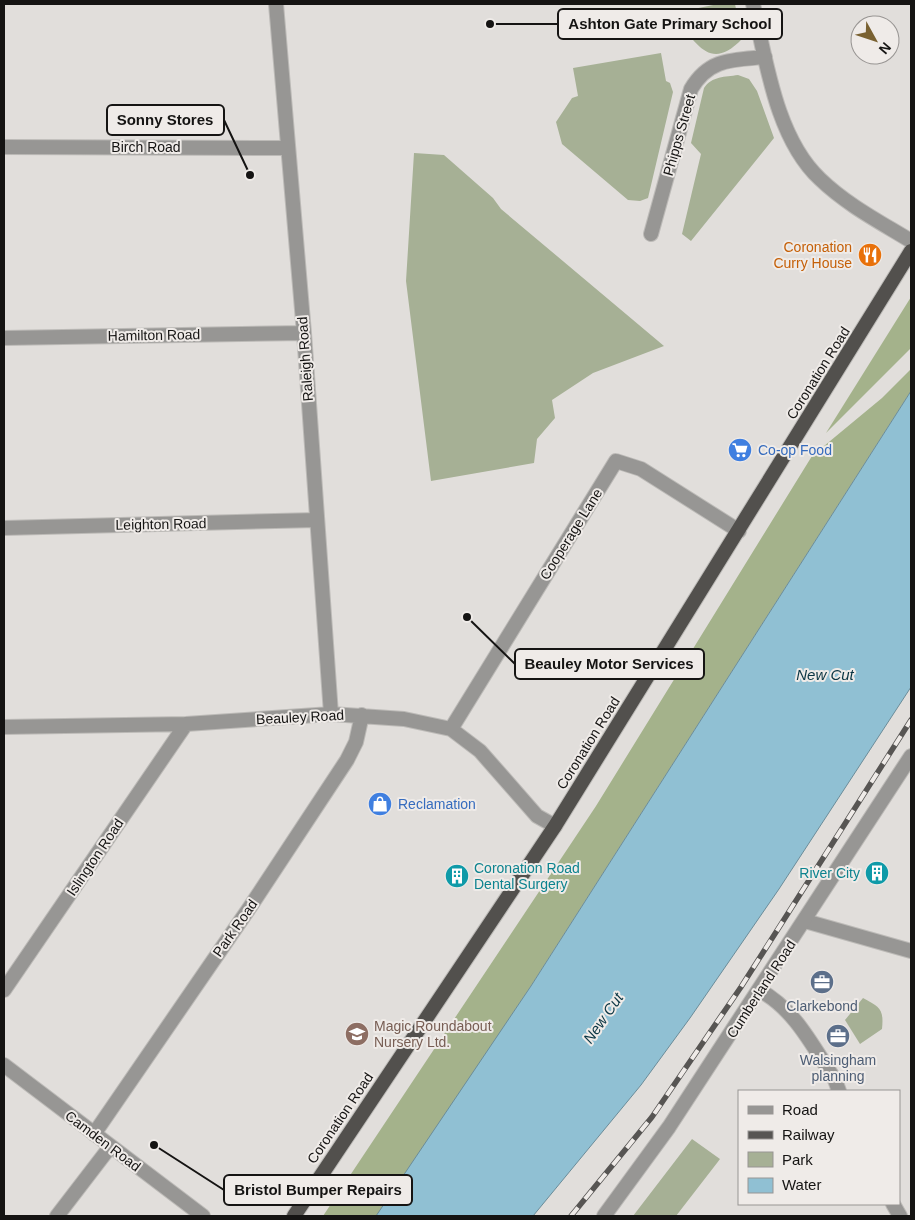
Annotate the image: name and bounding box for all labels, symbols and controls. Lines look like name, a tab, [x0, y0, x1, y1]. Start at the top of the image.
callout: Ashton Gate Primary School	[558, 9, 782, 39]
text: Ashton Gate Primary School	[568, 15, 772, 32]
north arrow	[850, 15, 900, 65]
text: N	[876, 39, 894, 57]
street label: Phipps Street	[660, 92, 698, 178]
callout: Sonny Stores	[107, 105, 224, 135]
text: Sonny Stores	[117, 111, 213, 128]
street label: Birch Road	[111, 139, 181, 155]
place label: Coronation Curry House	[773, 239, 852, 271]
restaurant icon: Coronation Curry House	[857, 242, 883, 268]
street label: Raleigh Road	[294, 316, 316, 402]
street label: Coronation Road	[783, 324, 853, 422]
street label: Hamilton Road	[108, 326, 200, 344]
supermarket icon: Co-op Food	[727, 437, 753, 463]
place label: Co-op Food	[758, 442, 832, 458]
street label: Cooperage Lane	[537, 485, 606, 582]
street label: Leighton Road	[115, 515, 207, 533]
callout: Beauley Motor Services	[515, 649, 704, 679]
text: Beauley Motor Services	[524, 655, 694, 672]
water label: New Cut	[796, 666, 855, 683]
street label: Coronation Road	[553, 694, 623, 792]
street label: Beauley Road	[256, 707, 344, 727]
shop icon: Reclamation	[367, 791, 393, 817]
place label: Reclamation	[398, 796, 476, 812]
street label: Islington Road	[63, 815, 127, 899]
place label: Coronation Road Dental Surgery	[474, 860, 580, 892]
building icon: River City	[864, 860, 890, 886]
building icon: Coronation Road Dental Surgery	[444, 863, 470, 889]
place label: River City	[799, 865, 860, 881]
street label: Park Road	[209, 896, 261, 960]
street label: Cumberland Road	[723, 937, 799, 1041]
office icon: Clarkebond	[809, 969, 835, 995]
water label: New Cut	[580, 989, 627, 1046]
place label: Clarkebond	[786, 998, 858, 1014]
place label: Magic Roundabout Nursery Ltd.	[374, 1018, 492, 1050]
school or university icon: Magic Roundabout Nursery Ltd.	[344, 1021, 370, 1047]
office icon: Walsingham planning	[825, 1023, 851, 1049]
place label: Walsingham planning	[800, 1052, 876, 1084]
street label: Coronation Road	[304, 1070, 376, 1166]
legend	[738, 1090, 900, 1205]
text: Road	[782, 1101, 818, 1118]
street label: Camden Road	[62, 1107, 144, 1175]
text: Railway	[782, 1126, 835, 1143]
text: Park	[782, 1151, 813, 1168]
callout: Bristol Bumper Repairs	[224, 1175, 412, 1205]
text: Water	[782, 1176, 821, 1193]
text: Bristol Bumper Repairs	[234, 1181, 402, 1198]

